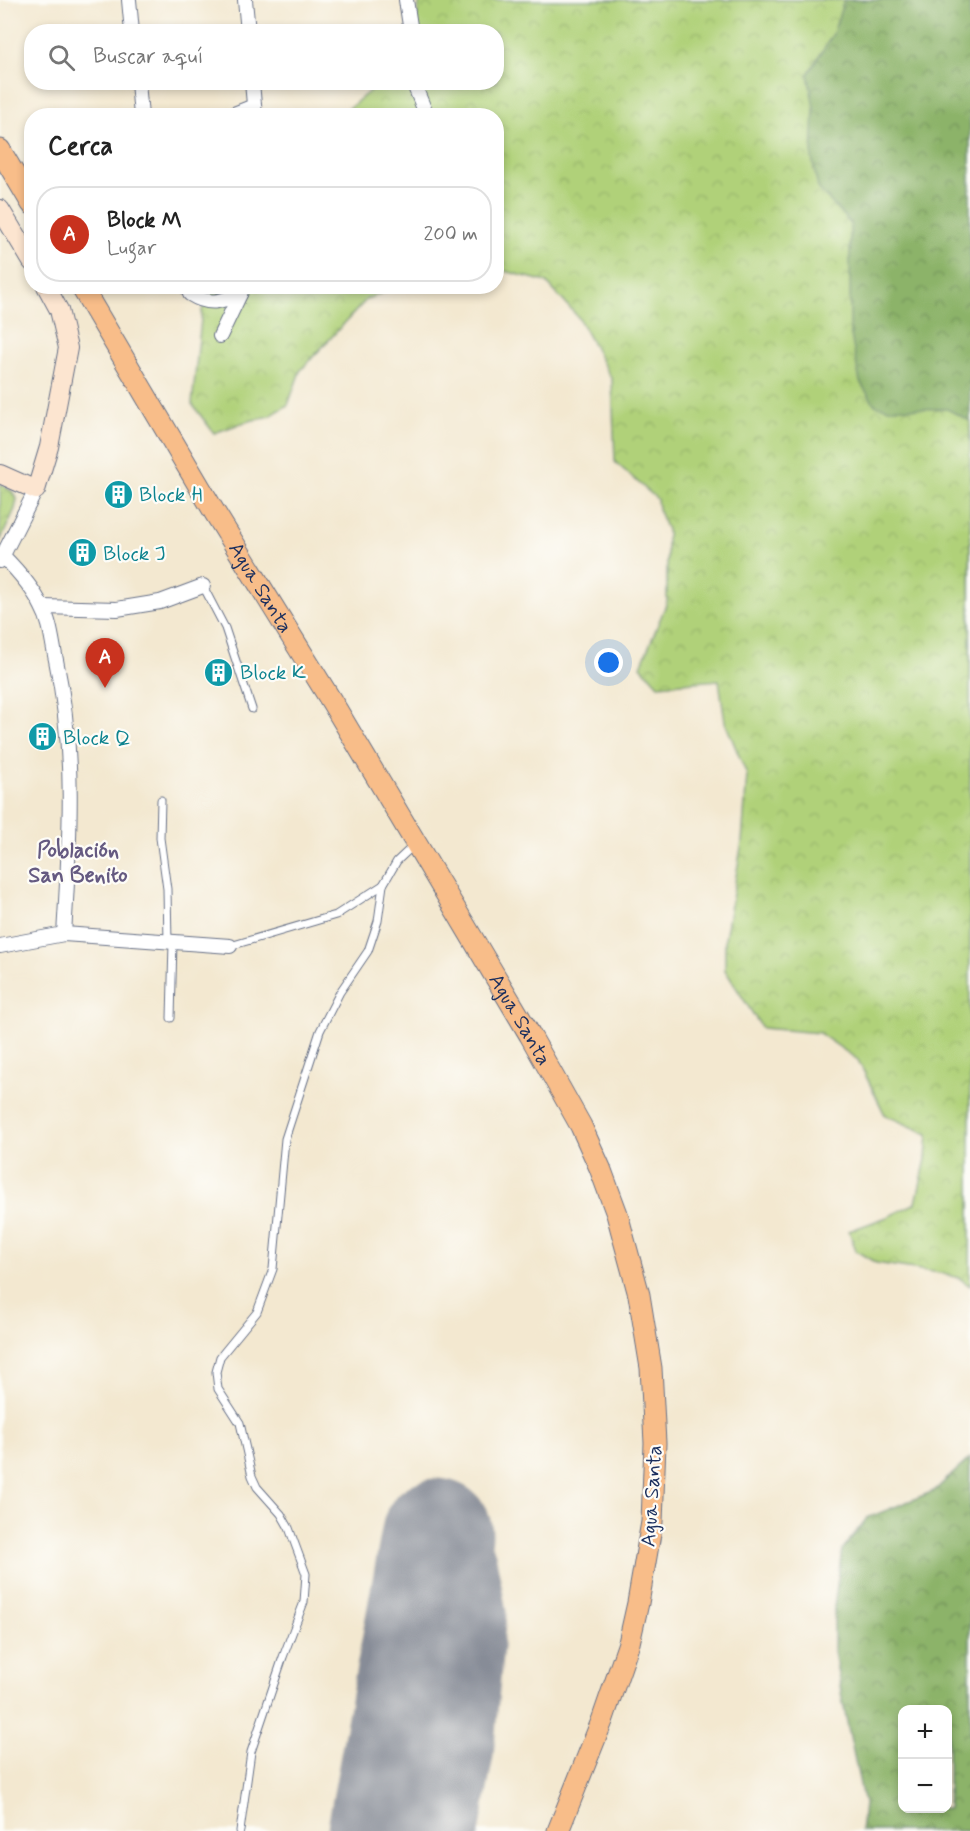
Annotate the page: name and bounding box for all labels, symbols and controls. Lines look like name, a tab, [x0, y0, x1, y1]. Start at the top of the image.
search box	[24, 24, 504, 90]
icon: search	[45, 41, 78, 74]
text: Buscar aquí	[93, 43, 204, 71]
text: Cerca	[48, 130, 113, 164]
text: Block M	[107, 207, 182, 235]
text: A	[63, 221, 76, 248]
text: 200 m	[423, 221, 478, 248]
text: Lugar	[107, 235, 156, 262]
building icon: Block H	[102, 478, 134, 510]
place label: Block H	[139, 481, 203, 509]
building icon: Block J	[66, 537, 98, 569]
street label: Agua Santa	[221, 537, 299, 639]
place label: Block J	[103, 540, 165, 568]
pin: A	[86, 638, 124, 688]
your location	[594, 648, 623, 677]
building icon: Block K	[203, 656, 235, 688]
place label: Block K	[240, 659, 306, 687]
building icon: Block Q	[26, 721, 58, 753]
place label: Block Q	[63, 724, 131, 752]
district label: Población San Benito	[28, 837, 128, 890]
street label: Agua Santa	[482, 969, 557, 1071]
street label: Agua Santa	[634, 1444, 670, 1548]
map controls	[898, 1705, 952, 1813]
button: +	[898, 1705, 952, 1759]
button: −	[898, 1759, 952, 1813]

